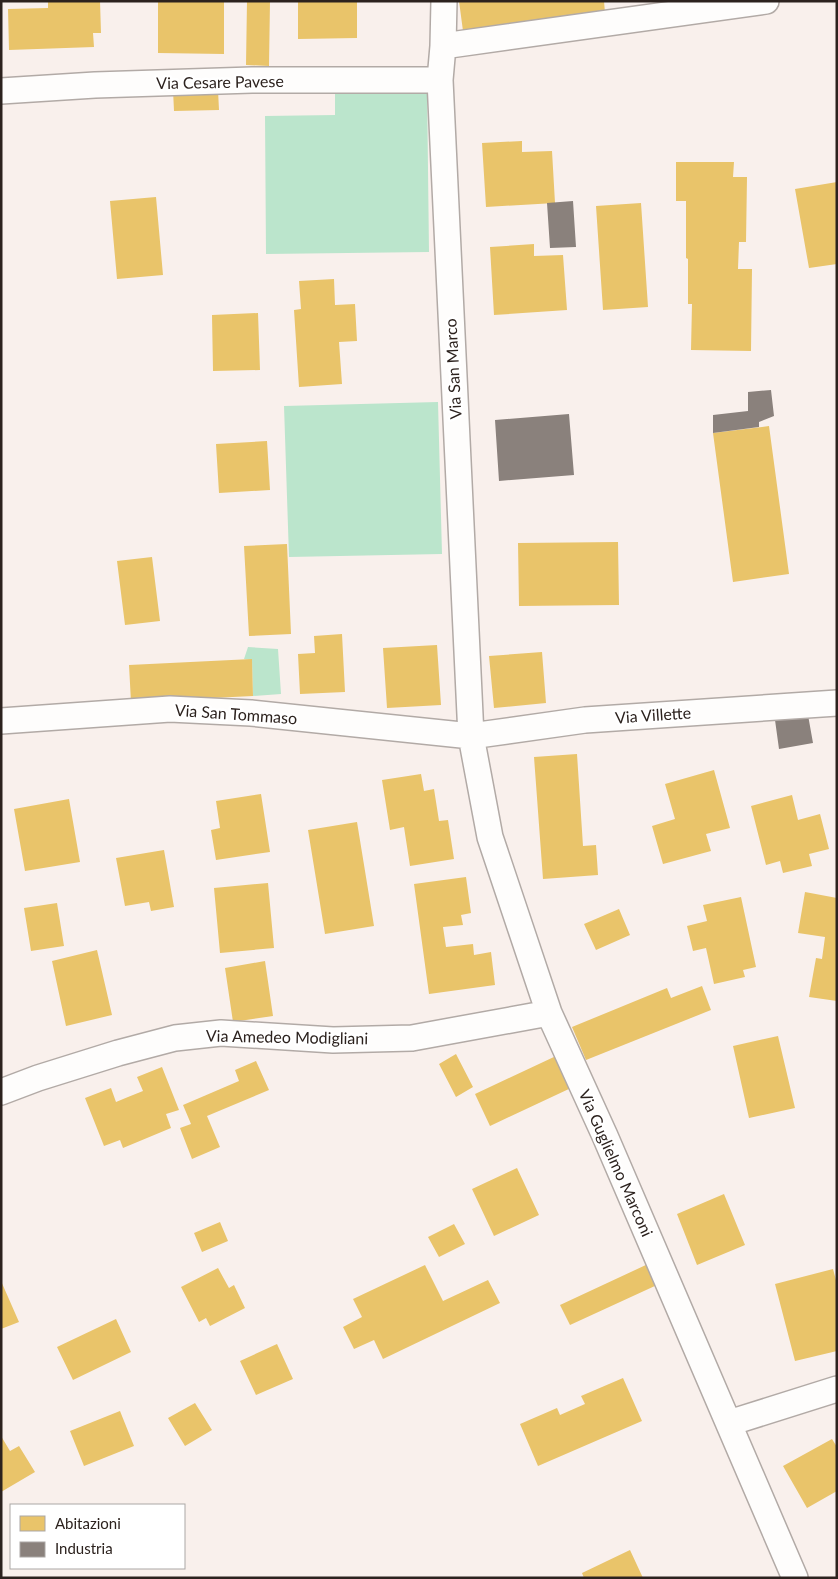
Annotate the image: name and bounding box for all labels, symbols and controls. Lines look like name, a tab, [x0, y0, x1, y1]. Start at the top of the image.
street label: Via Cesare Pavese	[156, 71, 284, 92]
street label: Via San Marco	[440, 318, 465, 420]
street label: Via San Tommaso	[174, 700, 298, 727]
street label: Via Villette	[614, 702, 692, 727]
street label: Via Amedeo Modigliani	[206, 1026, 368, 1047]
street label: Via Guglielmo Marconi	[575, 1086, 657, 1239]
legend	[10, 1504, 185, 1569]
text: Abitazioni	[55, 1514, 121, 1532]
text: Industria	[55, 1539, 113, 1557]

